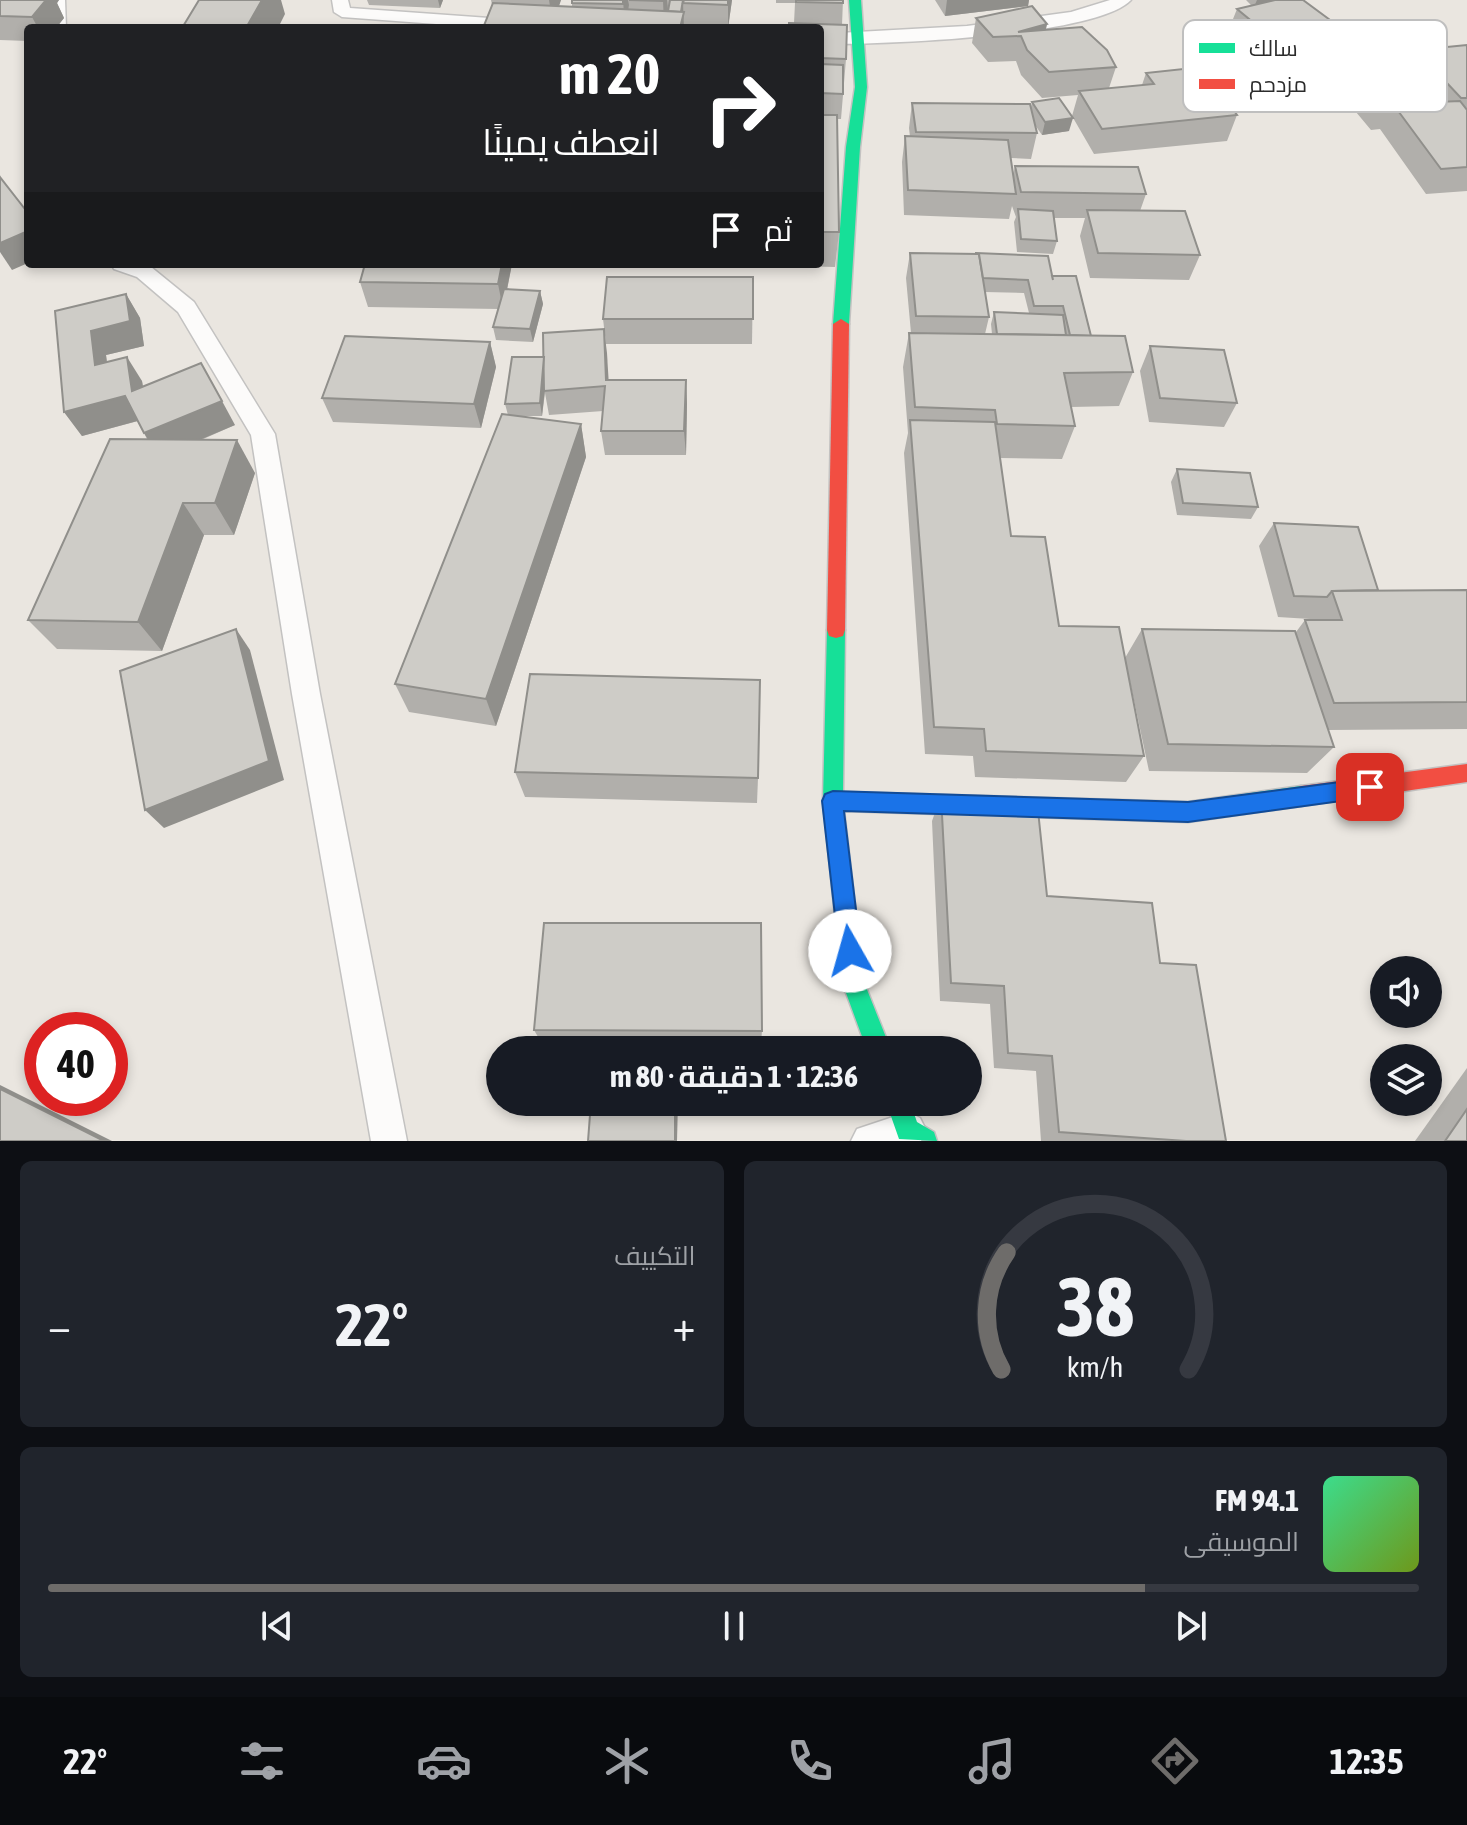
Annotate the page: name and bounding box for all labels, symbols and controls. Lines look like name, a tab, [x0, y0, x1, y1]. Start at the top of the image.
legend	[1183, 20, 1447, 112]
text: سالك	[1249, 35, 1298, 61]
text: 20 m	[559, 42, 660, 106]
icon: right	[688, 56, 792, 160]
text: مزدحم	[1249, 71, 1307, 100]
text: انعطف يمينًا	[482, 121, 660, 163]
icon: arrive	[704, 208, 748, 252]
text: ثم	[764, 213, 792, 247]
pin	[1336, 753, 1404, 821]
icon: arrive	[1348, 765, 1392, 809]
position arrow	[808, 909, 892, 993]
map controls	[1370, 956, 1442, 1116]
button: sound	[1370, 956, 1442, 1028]
speed limit sign: 40	[24, 1012, 128, 1116]
button: layers	[1370, 1044, 1442, 1116]
text: 12:36 · 1 دقيقة · 80 m	[610, 1059, 858, 1093]
text: التكييف	[614, 1241, 696, 1271]
text: 38	[1056, 1258, 1134, 1354]
text: 22°	[335, 1290, 408, 1359]
text: −	[48, 1300, 71, 1350]
text: +	[673, 1300, 696, 1350]
text: km/h	[1067, 1350, 1124, 1383]
text: 94.1 FM	[1215, 1483, 1299, 1517]
text: الموسيقى	[1184, 1527, 1299, 1557]
icon: previous	[255, 1604, 299, 1648]
icon: pause	[712, 1604, 756, 1648]
icon: next	[1169, 1604, 1213, 1648]
icon: filters	[234, 1733, 290, 1789]
icon: car	[416, 1733, 472, 1789]
icon: climate	[599, 1733, 655, 1789]
icon: phone	[782, 1733, 838, 1789]
icon: music	[964, 1733, 1020, 1789]
icon: directions	[1147, 1733, 1203, 1789]
text: 22°	[63, 1740, 107, 1782]
text: 12:35	[1330, 1740, 1404, 1782]

